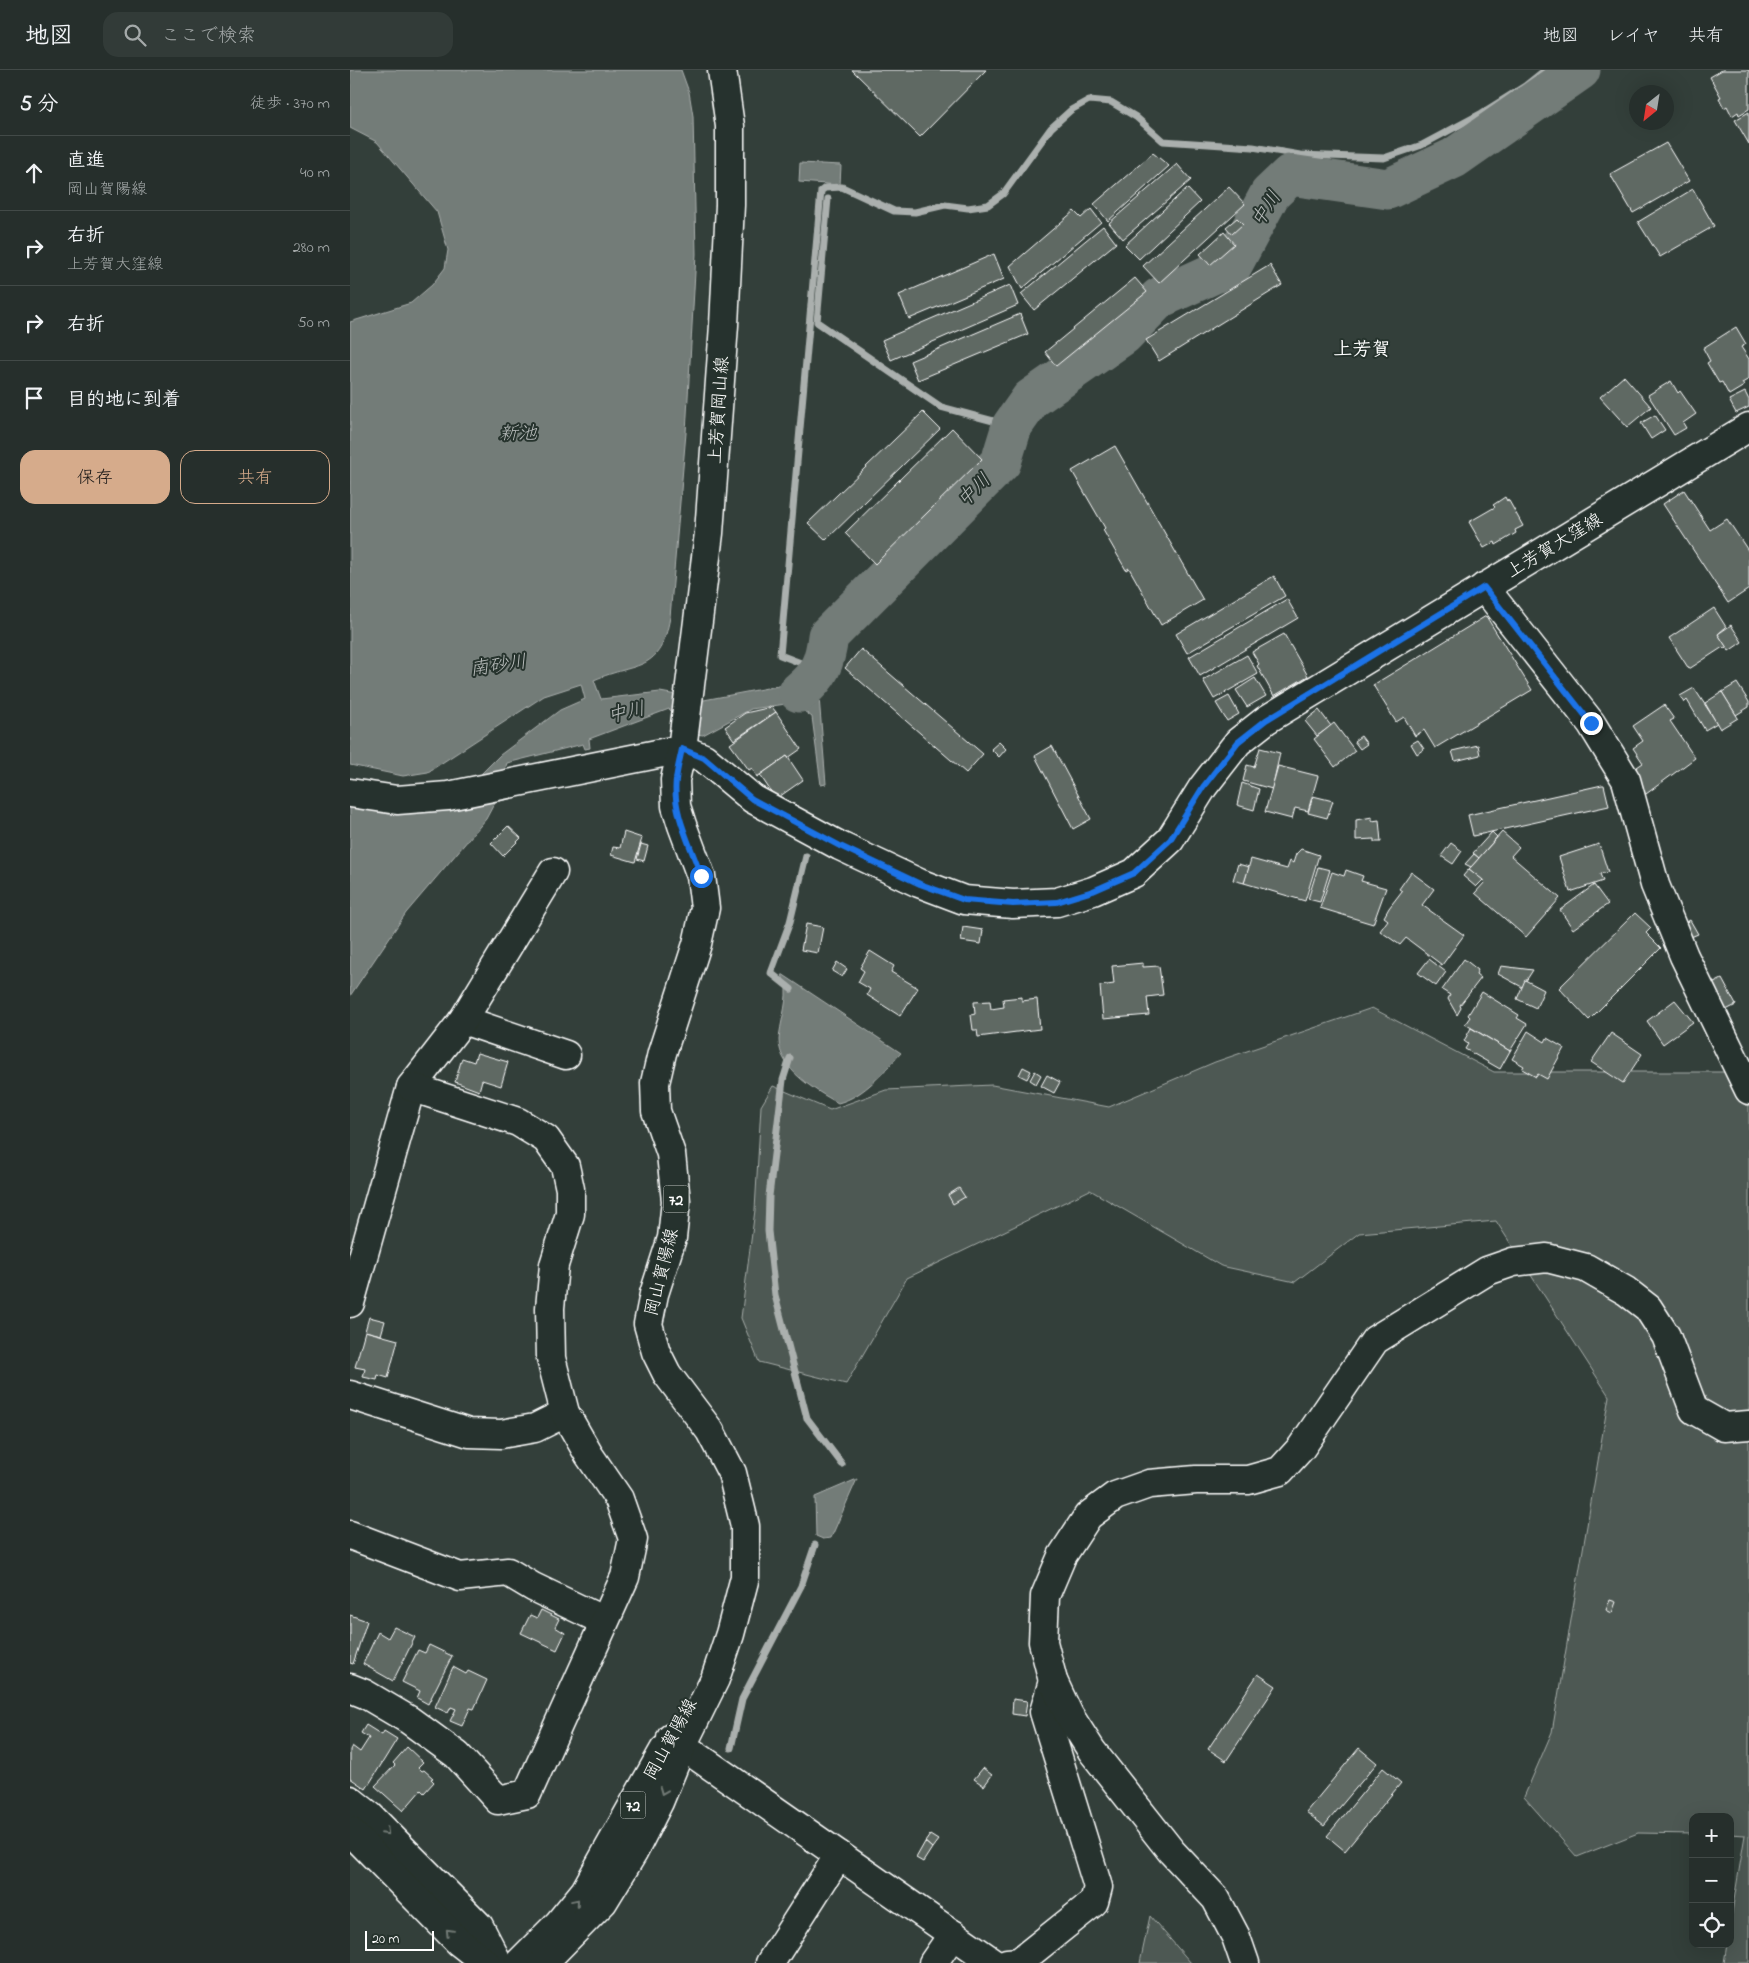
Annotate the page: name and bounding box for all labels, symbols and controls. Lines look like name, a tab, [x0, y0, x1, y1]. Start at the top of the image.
search box	[103, 12, 453, 57]
text: 地図	[25, 20, 73, 55]
icon: search	[121, 21, 149, 49]
text: ここで検索	[161, 23, 256, 50]
text: 地図	[1543, 24, 1579, 50]
text: レイヤ	[1607, 24, 1660, 50]
text: 共有	[1688, 24, 1724, 50]
north arrow	[1629, 85, 1674, 130]
text: 5 分	[20, 90, 58, 120]
text: 徒歩 · 370 m	[250, 92, 330, 116]
text: 直進	[67, 148, 105, 175]
icon: ahead	[20, 159, 48, 187]
text: 40 m	[300, 161, 330, 185]
text: 岡山賀陽線	[67, 178, 147, 202]
water label: 中川	[1245, 186, 1289, 233]
text: 右折	[67, 223, 105, 250]
icon: right	[20, 234, 48, 262]
text: 280 m	[293, 236, 330, 260]
text: 上芳賀大窪線	[67, 253, 163, 277]
icon: right	[20, 309, 48, 337]
text: 50 m	[298, 311, 330, 335]
text: 右折	[67, 312, 105, 339]
district label: 上芳賀	[1333, 337, 1391, 364]
street label: 上芳賀岡山線	[703, 355, 737, 465]
icon: arrive	[20, 384, 48, 412]
text: 目的地に到着	[67, 387, 181, 414]
water label: 新池	[499, 421, 538, 448]
button: 保存	[20, 450, 170, 504]
button: 共有	[180, 450, 330, 504]
water label: 中川	[952, 468, 998, 514]
street label: 上芳賀大窪線	[1502, 508, 1608, 586]
water label: 南砂川	[468, 649, 528, 684]
water label: 中川	[605, 696, 648, 731]
route end	[1580, 712, 1603, 735]
route start	[690, 865, 713, 888]
road number: 72	[664, 1186, 688, 1212]
street label: 岡山賀陽線	[639, 1226, 686, 1319]
street label: 岡山賀陽線	[639, 1694, 705, 1786]
one-way arrow	[659, 1786, 670, 1795]
road number: 72	[620, 1792, 646, 1818]
map controls	[1689, 1813, 1734, 1948]
button: +	[1689, 1813, 1734, 1858]
one-way arrow	[380, 1827, 389, 1836]
button: −	[1689, 1858, 1734, 1903]
one-way arrow	[571, 1899, 579, 1908]
button: locate	[1689, 1903, 1734, 1948]
scale bar	[365, 1928, 434, 1951]
one-way arrow	[446, 1928, 455, 1937]
text: 20 m	[372, 1929, 399, 1950]

